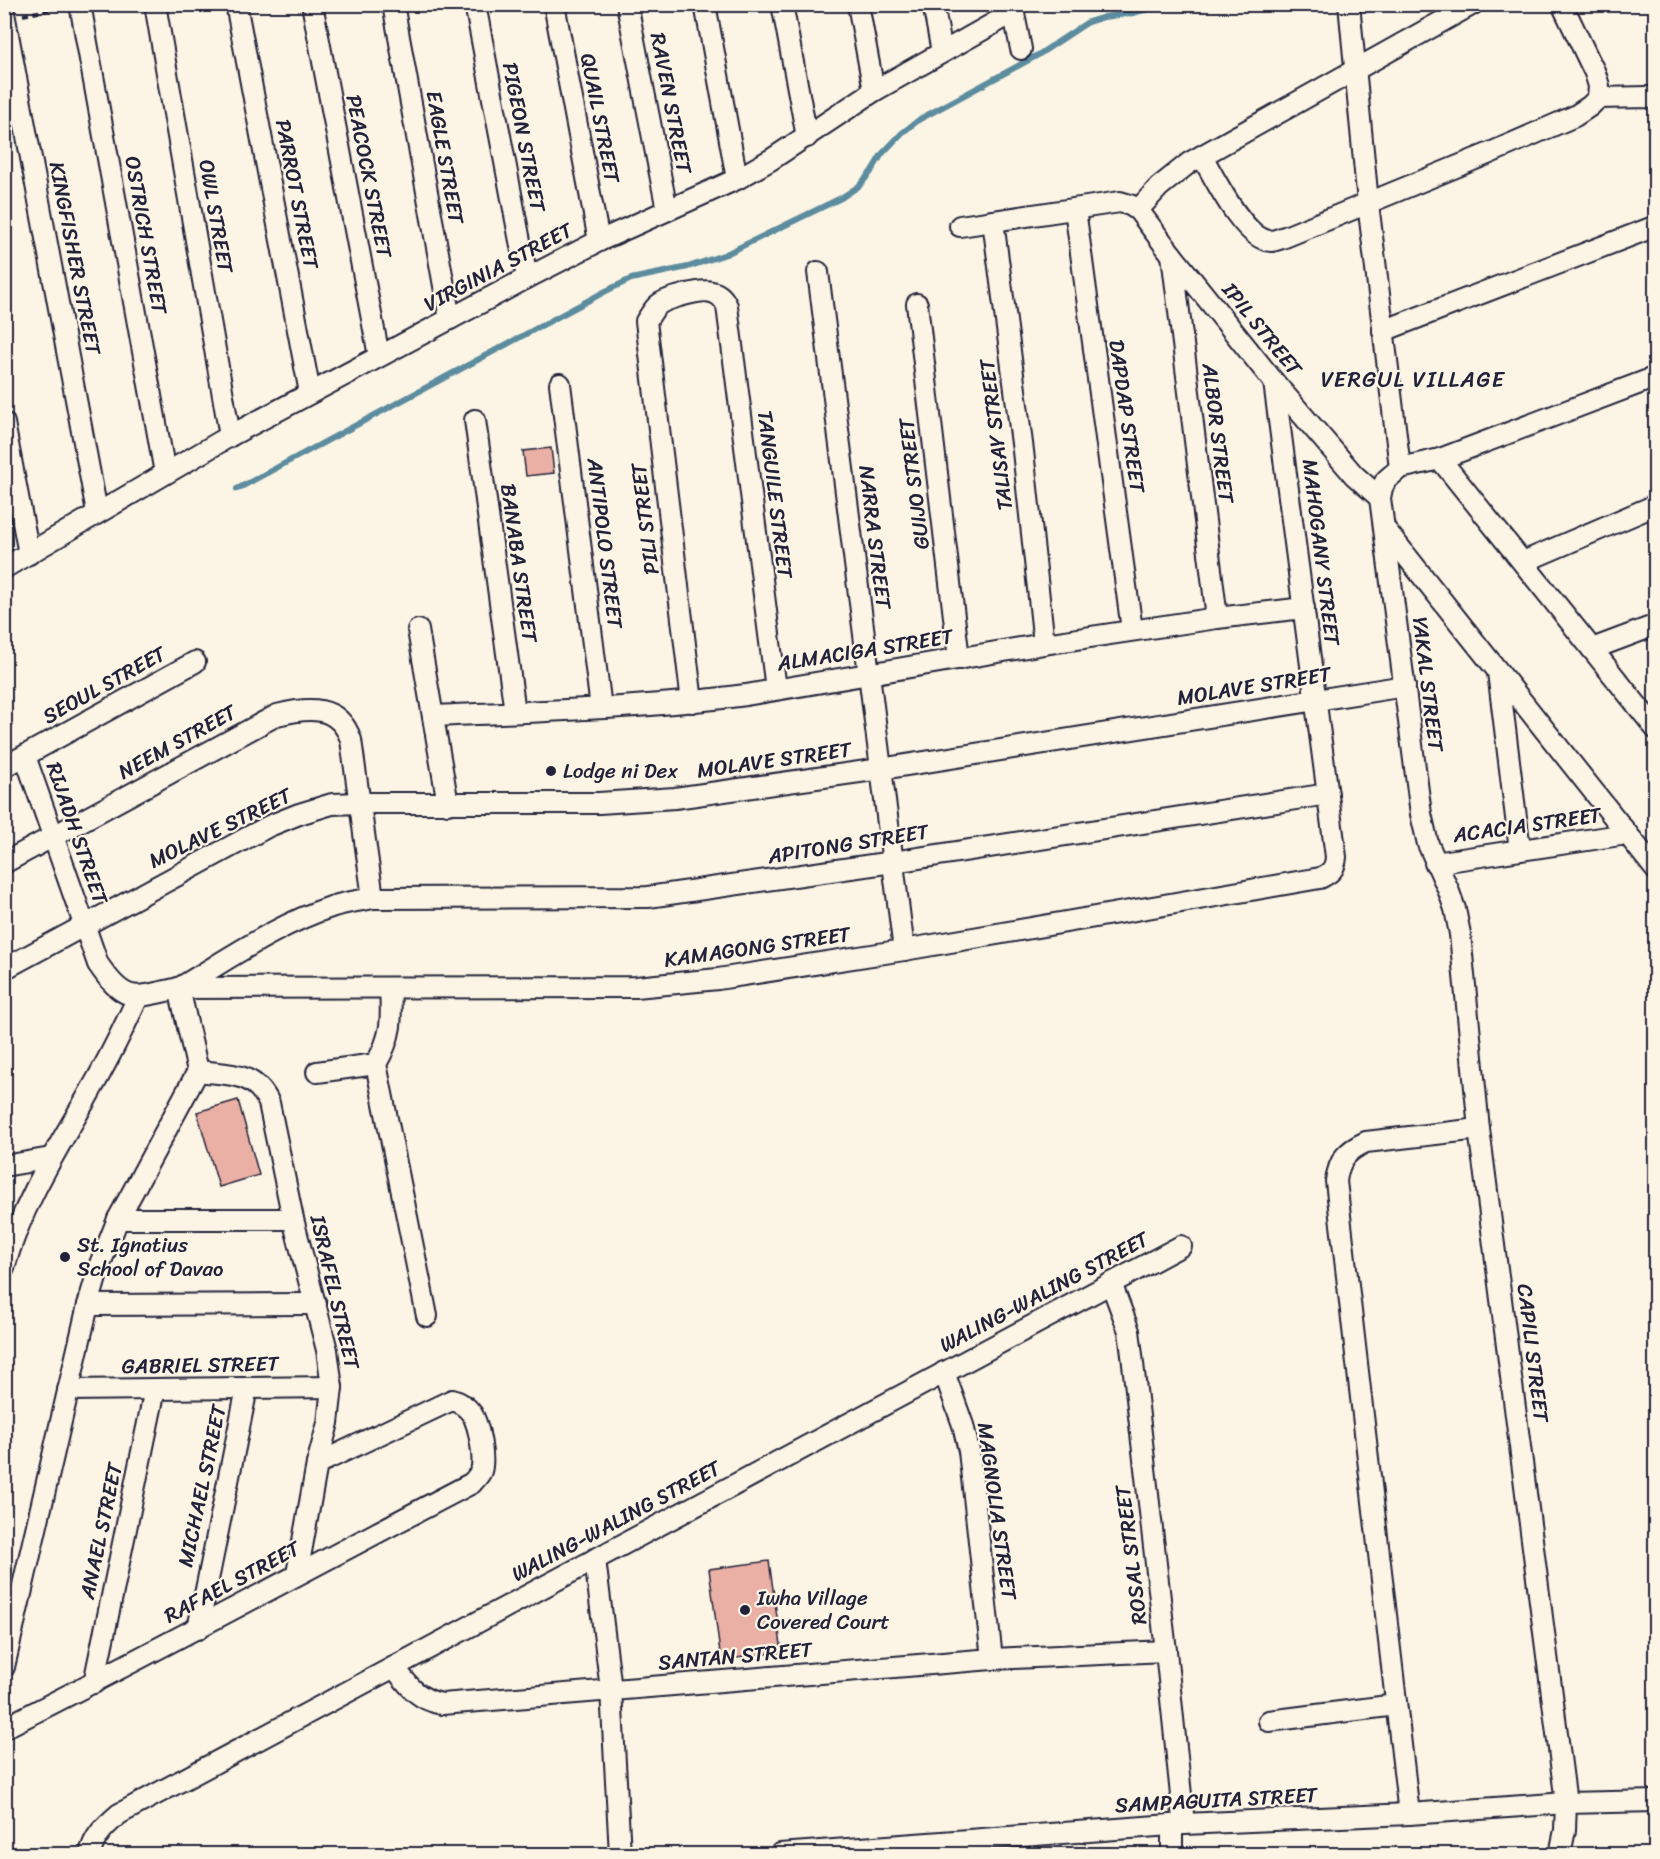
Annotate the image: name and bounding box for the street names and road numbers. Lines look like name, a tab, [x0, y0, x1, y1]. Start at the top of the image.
street label: RAVEN STREET	[639, 29, 704, 178]
street label: QUAIL STREET	[569, 50, 631, 188]
street label: PIGEON STREET	[491, 59, 557, 216]
street label: EAGLE STREET	[415, 87, 476, 228]
street label: PEACOCK STREET	[335, 91, 404, 263]
street label: PARROT STREET	[264, 116, 330, 274]
street label: OSTRICH STREET	[113, 153, 179, 319]
street label: OWL STREET	[187, 156, 245, 277]
street label: KINGFISHER STREET	[38, 158, 113, 359]
street label: VIRGINIA STREET	[417, 211, 581, 322]
street label: IPIL STREET	[1211, 273, 1313, 386]
street label: DAPDAP STREET	[1097, 337, 1157, 497]
street label: TALISAY STREET	[968, 355, 1024, 513]
street label: ALBOR STREET	[1190, 360, 1246, 506]
street label: TANGUILE STREET	[746, 408, 804, 582]
street label: GUIJO STREET	[887, 415, 941, 552]
street label: ANTIPOLO STREET	[576, 455, 635, 632]
street label: MAHOGANY STREET	[1291, 457, 1351, 649]
street label: PILI STREET	[619, 460, 671, 577]
street label: NARRA STREET	[847, 463, 903, 612]
street label: BANABA STREET	[489, 481, 549, 646]
street label: YAKAL STREET	[1401, 615, 1455, 755]
street label: ALMACIGA STREET	[774, 617, 957, 683]
street label: SEOUL STREET	[35, 635, 174, 735]
street label: MOLAVE STREET	[1174, 655, 1335, 717]
street label: NEEM STREET	[111, 693, 245, 790]
street label: MOLAVE STREET	[694, 730, 855, 790]
street label: RIJADH STREET	[35, 757, 120, 911]
street label: MOLAVE STREET	[142, 776, 299, 879]
street label: ACACIA STREET	[1450, 796, 1605, 854]
street label: APITONG STREET	[764, 812, 933, 876]
street label: KAMAGONG STREET	[662, 915, 854, 979]
street label: ISRAFEL STREET	[299, 1210, 372, 1375]
street label: WALING-WALING STREET	[932, 1220, 1157, 1363]
street label: CAPILI STREET	[1506, 1282, 1560, 1426]
street label: GABRIEL STREET	[121, 1345, 281, 1385]
street label: MICHAEL STREET	[166, 1400, 238, 1571]
street label: MAGNOLIA STREET	[966, 1420, 1028, 1604]
street label: WALING-WALING STREET	[504, 1449, 729, 1592]
street label: ANAEL STREET	[68, 1458, 134, 1604]
street label: ROSAL STREET	[1103, 1482, 1158, 1627]
street label: RAFAEL STREET	[157, 1529, 308, 1634]
street label: SANTAN STREET	[657, 1630, 815, 1682]
street label: SAMPAGUITA STREET	[1114, 1776, 1320, 1824]

